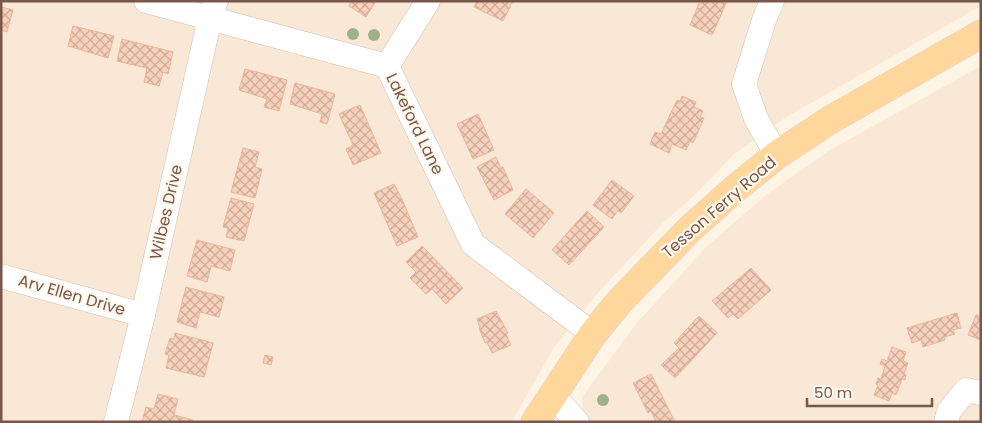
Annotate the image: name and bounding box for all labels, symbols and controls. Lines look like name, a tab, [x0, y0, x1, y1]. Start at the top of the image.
street label: Lakeford Lane	[380, 69, 450, 179]
street label: Tesson Ferry Road	[657, 151, 781, 263]
street label: Wilbes Drive	[144, 162, 188, 262]
street label: Arv Ellen Drive	[16, 269, 128, 321]
scale bar	[807, 376, 932, 408]
text: 50 m	[814, 382, 852, 403]

